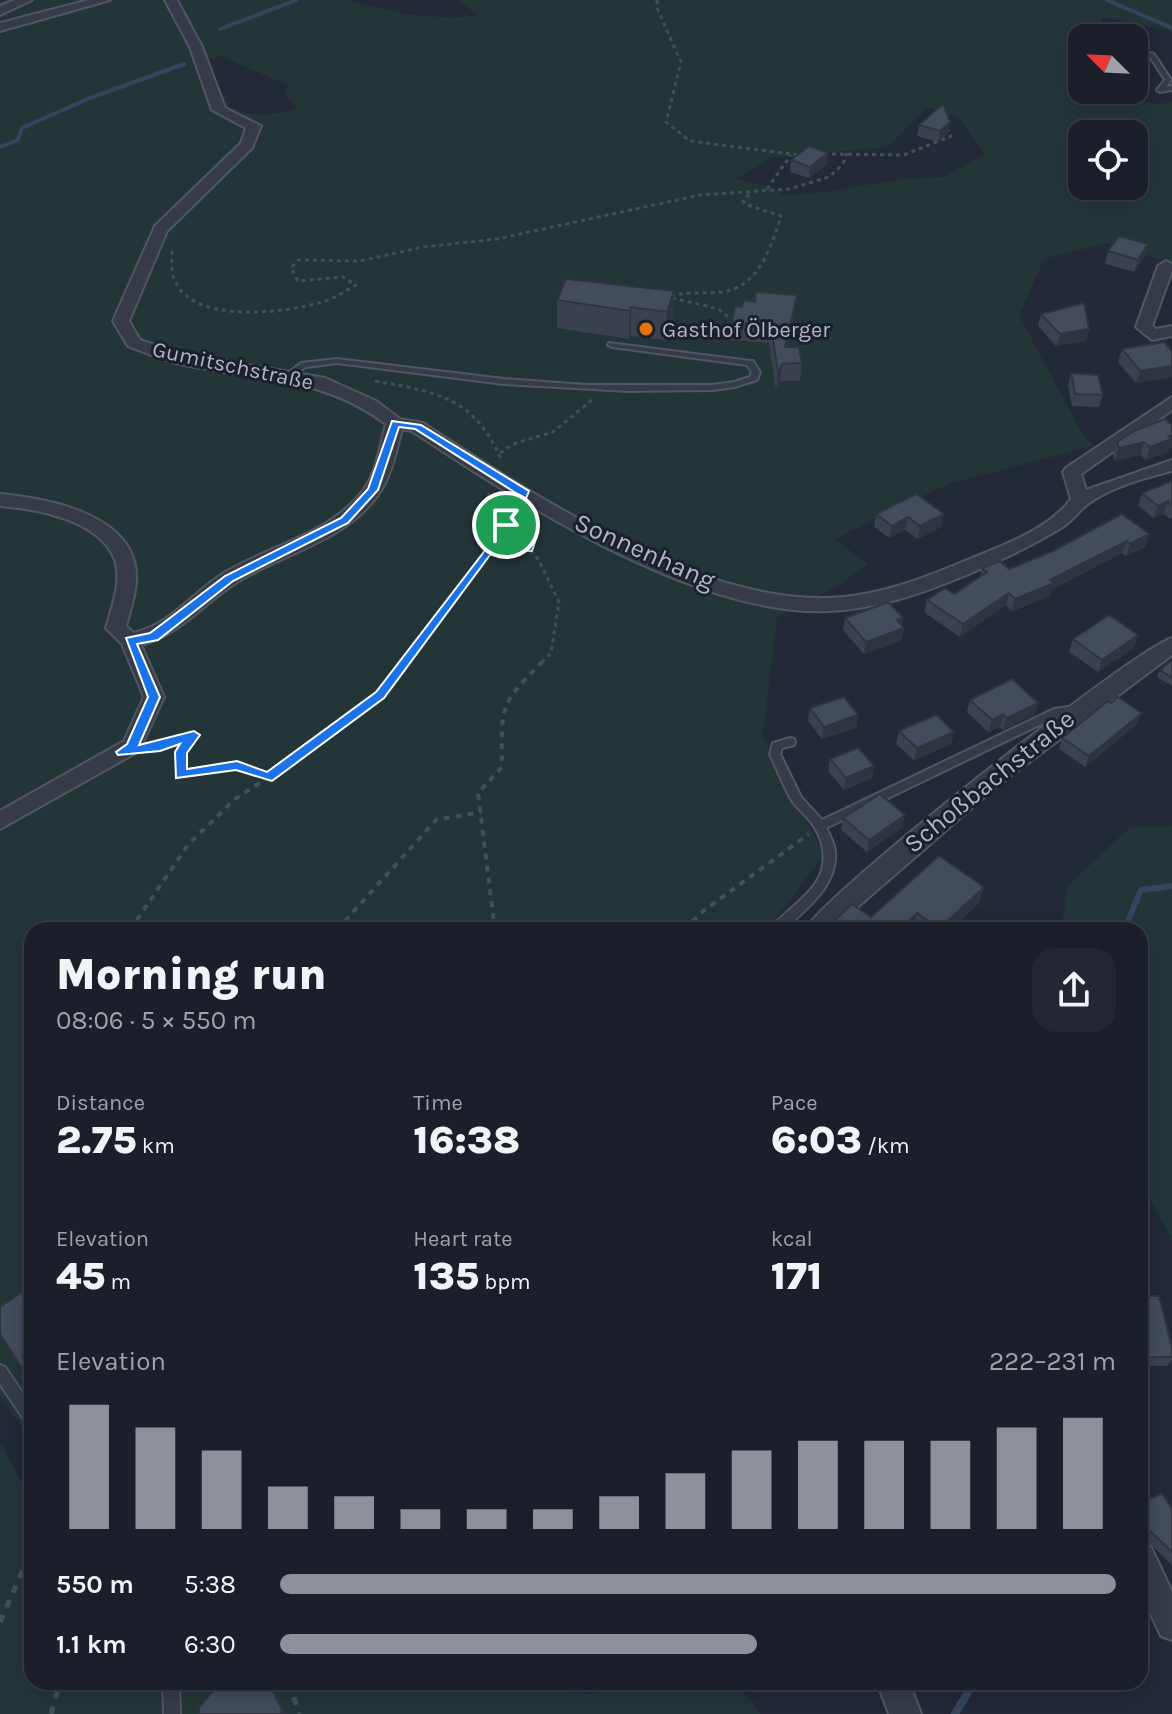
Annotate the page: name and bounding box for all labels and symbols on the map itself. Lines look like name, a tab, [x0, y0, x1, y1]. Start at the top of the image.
north arrow	[1068, 24, 1148, 104]
place label: Gasthof Ölberger	[662, 317, 830, 343]
marker: Gasthof Ölberger	[637, 320, 655, 338]
street label: Gumitschstraße	[150, 336, 316, 396]
pin	[472, 491, 540, 559]
street label: Sonnenhang	[570, 507, 720, 596]
street label: Schoßbachstraße	[898, 703, 1081, 860]

